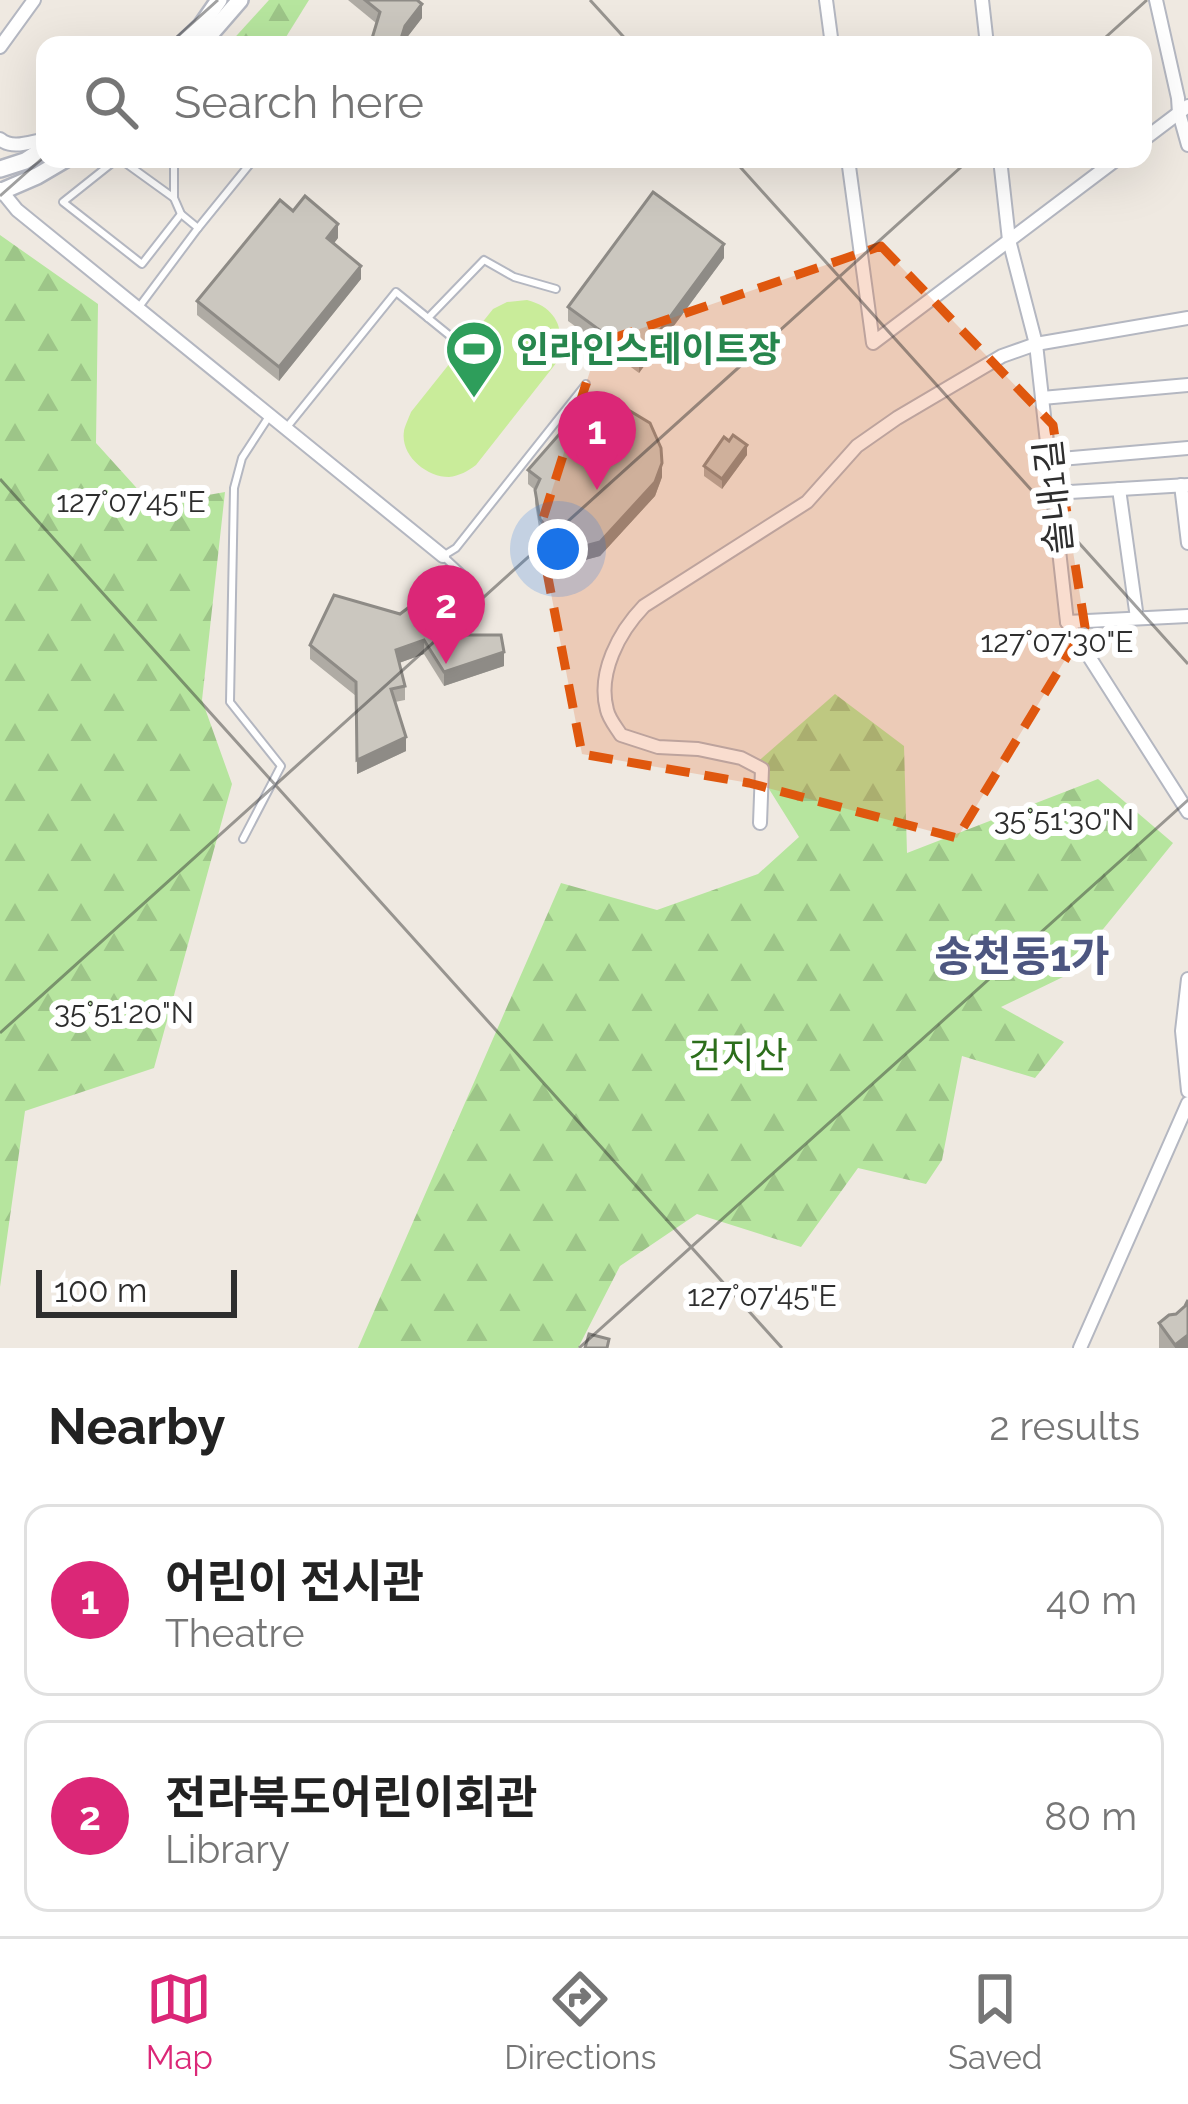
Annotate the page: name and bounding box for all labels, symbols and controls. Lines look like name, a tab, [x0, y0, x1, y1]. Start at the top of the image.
search box	[36, 36, 1152, 168]
icon: search	[78, 69, 144, 135]
text: Search here	[174, 76, 424, 129]
sports icon: 인라인스테이트장	[443, 318, 505, 400]
place label: 인라인스테이트장	[516, 328, 781, 370]
pin: 1	[558, 391, 636, 490]
street label: 솔내1길	[1026, 438, 1080, 556]
text: 127°07'45"E	[56, 484, 206, 519]
your location	[528, 519, 588, 579]
pin: 2	[407, 565, 485, 664]
text: 127°07'30"E	[980, 624, 1134, 659]
text: 35°51'30"N	[994, 802, 1134, 837]
district label: 송천동1가	[934, 932, 1110, 981]
text: 35°51'20"N	[54, 995, 194, 1030]
park label: 건지산	[688, 1034, 788, 1076]
scale bar	[36, 1264, 237, 1317]
text: 100 m	[54, 1271, 147, 1310]
text: 127°07'45"E	[687, 1278, 837, 1313]
text: Nearby	[48, 1396, 225, 1456]
text: 2 results	[989, 1403, 1140, 1449]
text: 어린이 전시관	[165, 1555, 424, 1608]
text: 1	[80, 1577, 100, 1623]
text: 40 m	[1046, 1577, 1137, 1623]
text: Theatre	[165, 1610, 305, 1656]
text: 전라북도어린이회관	[165, 1771, 538, 1824]
text: 2	[79, 1793, 101, 1839]
text: 80 m	[1044, 1793, 1137, 1839]
text: Library	[165, 1826, 290, 1872]
tab: Map	[146, 1966, 213, 2077]
tab: Directions	[504, 1966, 657, 2077]
tab: Saved	[948, 1966, 1042, 2077]

